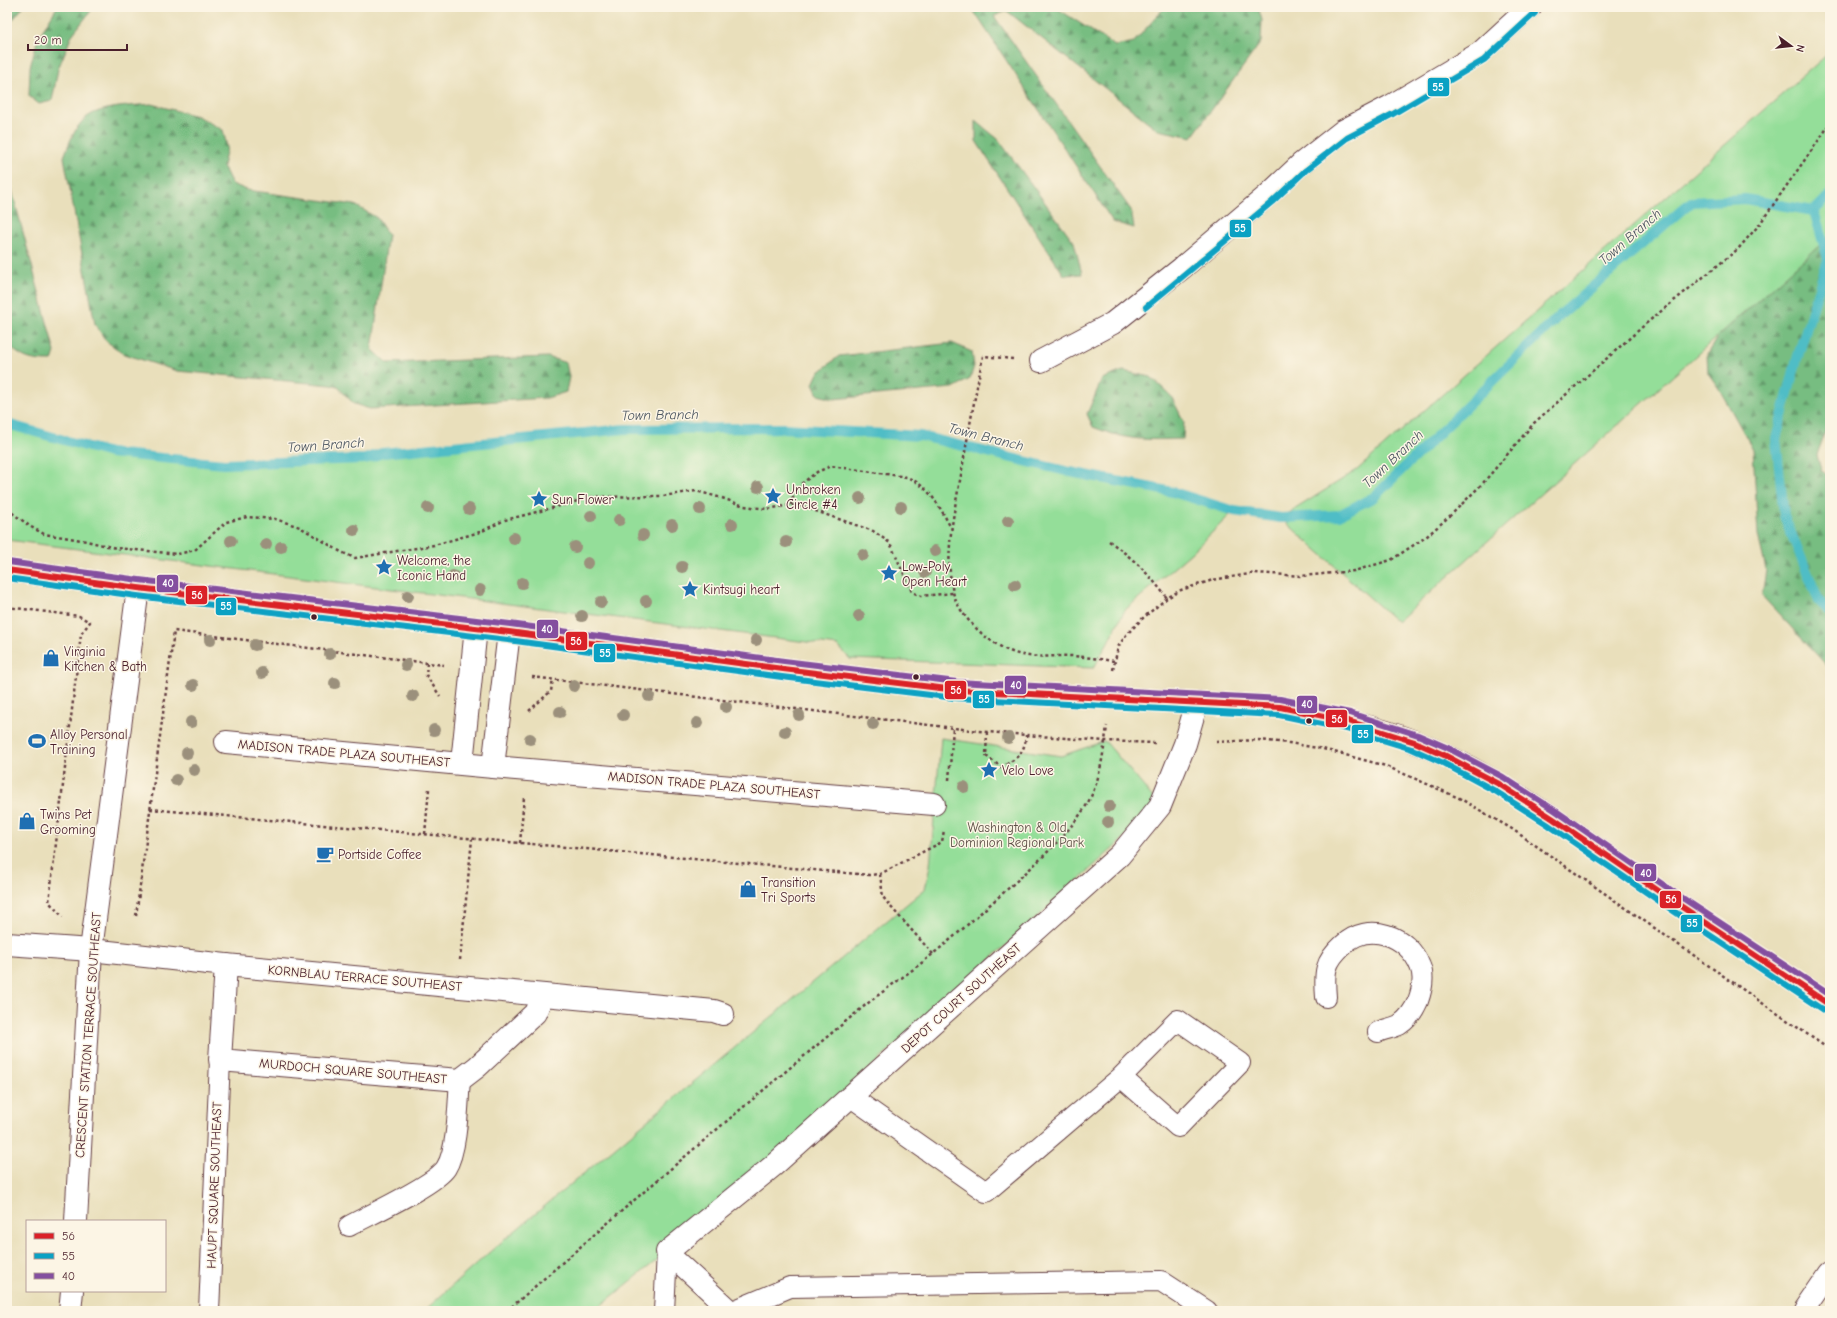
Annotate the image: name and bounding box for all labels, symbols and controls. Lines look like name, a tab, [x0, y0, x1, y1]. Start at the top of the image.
scale bar	[28, 26, 127, 52]
north arrow	[1771, 26, 1811, 66]
text: 20 m	[34, 33, 62, 47]
text: N	[1793, 43, 1807, 54]
line badge: 55	[1427, 77, 1450, 97]
text: 55	[1432, 81, 1444, 94]
water label: Town Branch	[1595, 205, 1665, 269]
line badge: 55	[1229, 219, 1252, 238]
text: 55	[1234, 222, 1246, 235]
water label: Town Branch	[621, 406, 699, 424]
water label: Town Branch	[946, 419, 1026, 455]
water label: Town Branch	[1359, 426, 1427, 492]
water label: Town Branch	[287, 434, 365, 456]
place label: Unbroken Circle #4	[786, 482, 841, 512]
place icon: Unbroken Circle #4	[763, 486, 783, 506]
place icon: Sun Flower	[529, 489, 549, 509]
place label: Sun Flower	[552, 492, 615, 507]
place label: Welcome, the Iconic Hand	[397, 553, 471, 583]
place icon: Welcome, the Iconic Hand	[374, 557, 394, 577]
place label: Low-Poly Open Heart	[902, 559, 968, 589]
place icon: Low-Poly Open Heart	[879, 563, 899, 583]
line badge: 40	[156, 574, 179, 593]
text: 40	[162, 577, 174, 590]
place icon: Kintsugi heart	[680, 579, 700, 599]
place label: Kintsugi heart	[703, 582, 781, 597]
line badge: 56	[185, 585, 208, 605]
text: 56	[191, 589, 203, 602]
line badge: 55	[215, 597, 237, 616]
text: 55	[220, 600, 232, 613]
unlabelled marker	[309, 612, 319, 622]
line badge: 40	[536, 619, 559, 639]
text: 40	[541, 623, 553, 636]
line badge: 56	[565, 631, 588, 651]
text: 56	[570, 635, 582, 648]
line badge: 55	[593, 643, 616, 663]
place label: Virginia Kitchen & Bath	[64, 644, 147, 674]
text: 55	[599, 647, 611, 660]
shop icon: Virginia Kitchen & Bath	[41, 648, 61, 668]
unlabelled marker	[911, 672, 921, 682]
line badge: 40	[1004, 675, 1027, 695]
text: 40	[1010, 679, 1022, 692]
line badge: 56	[944, 680, 967, 700]
text: 56	[950, 684, 962, 697]
line badge: 55	[972, 690, 995, 709]
text: 55	[978, 693, 990, 706]
line badge: 40	[1296, 695, 1318, 714]
text: 40	[1301, 698, 1313, 711]
line badge: 56	[1325, 709, 1348, 728]
text: 56	[1331, 713, 1343, 726]
unlabelled marker	[1304, 716, 1314, 726]
line badge: 55	[1351, 724, 1374, 744]
place label: Alloy Personal Training	[50, 727, 128, 757]
text: 55	[1357, 728, 1369, 741]
sports icon: Alloy Personal Training	[27, 731, 47, 751]
street label: MADISON TRADE PLAZA SOUTHEAST	[237, 736, 451, 770]
place icon: Velo Love	[979, 760, 999, 780]
place label: Velo Love	[1002, 763, 1054, 778]
street label: MADISON TRADE PLAZA SOUTHEAST	[607, 768, 821, 802]
place label: Twins Pet Grooming	[40, 807, 96, 837]
shop icon: Twins Pet Grooming	[17, 811, 37, 831]
park label: Washington & Old Dominion Regional Park	[950, 820, 1085, 850]
cafe icon: Portside Coffee	[315, 844, 335, 864]
place label: Portside Coffee	[338, 847, 422, 862]
line badge: 40	[1634, 863, 1657, 882]
text: 40	[1640, 867, 1652, 880]
place label: Transition Tri Sports	[761, 875, 816, 905]
shop icon: Transition Tri Sports	[738, 879, 758, 899]
line badge: 56	[1659, 890, 1682, 909]
text: 56	[1665, 893, 1677, 906]
street label: CRESCENT STATION TERRACE SOUTHEAST	[72, 911, 104, 1158]
line badge: 55	[1680, 914, 1703, 933]
text: 55	[1686, 917, 1698, 930]
street label: DEPOT COURT SOUTHEAST	[898, 940, 1024, 1056]
street label: KORNBLAU TERRACE SOUTHEAST	[267, 962, 463, 994]
street label: MURDOCH SQUARE SOUTHEAST	[258, 1055, 448, 1087]
street label: HAUPT SQUARE SOUTHEAST	[204, 1101, 224, 1269]
legend	[26, 1220, 166, 1292]
text: 56	[62, 1229, 75, 1243]
text: 55	[62, 1249, 75, 1263]
text: 40	[62, 1269, 75, 1283]

